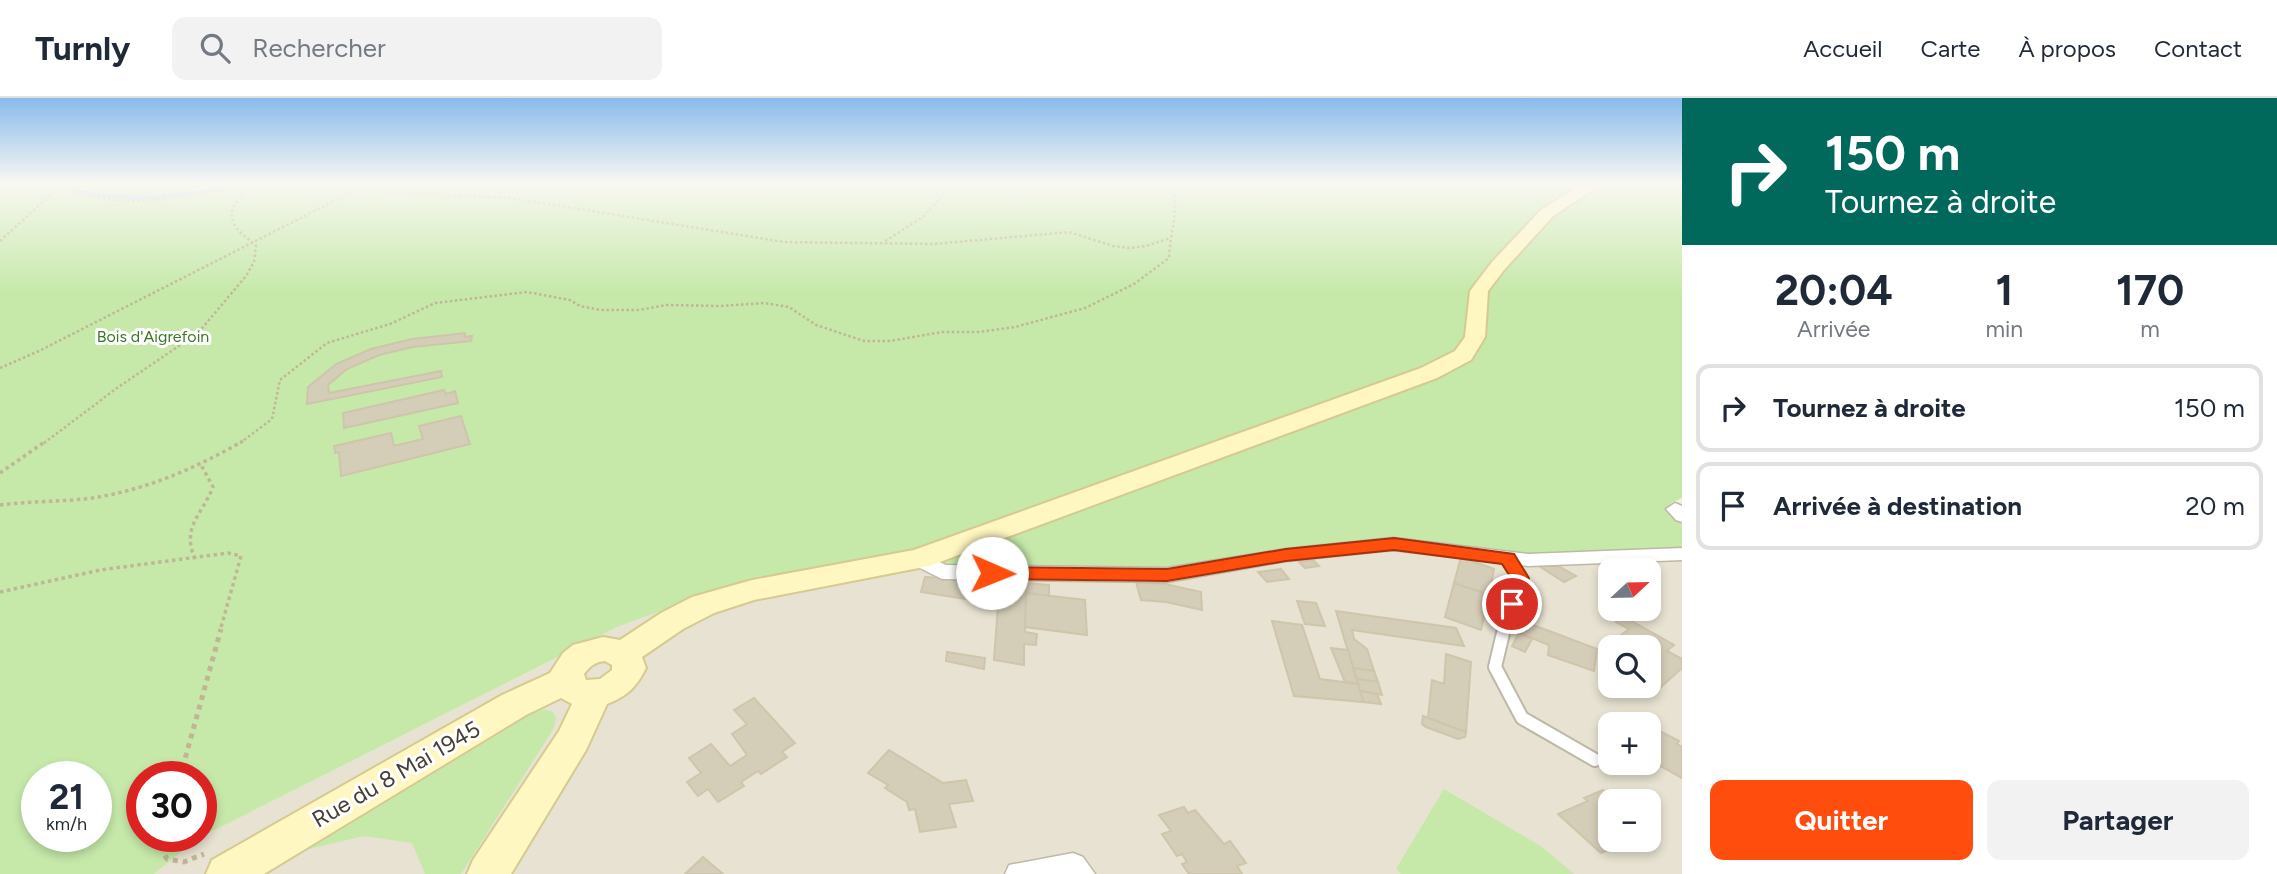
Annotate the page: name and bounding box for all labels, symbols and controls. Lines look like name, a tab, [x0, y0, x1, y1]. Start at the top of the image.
search box	[172, 17, 662, 80]
text: Turnly	[35, 29, 130, 68]
icon: search	[196, 29, 234, 67]
text: Rechercher	[252, 32, 386, 64]
text: Accueil	[1803, 34, 1883, 63]
text: Carte	[1921, 34, 1980, 63]
text: À propos	[2018, 34, 2116, 63]
text: Contact	[2154, 34, 2242, 63]
text: 150 m	[1825, 123, 1960, 182]
icon: right	[1710, 126, 1801, 217]
text: Tournez à droite	[1825, 183, 2056, 221]
text: 20:04	[1775, 265, 1893, 316]
text: 1	[1995, 265, 2013, 316]
text: 170	[2116, 265, 2184, 316]
text: Arrivée	[1797, 315, 1870, 343]
text: min	[1985, 315, 2023, 343]
text: m	[2140, 315, 2160, 343]
park label: Bois d'Aigrefoin	[97, 327, 209, 346]
icon: right	[1714, 389, 1752, 427]
text: Tournez à droite	[1773, 392, 1966, 424]
text: 150 m	[2174, 392, 2245, 424]
icon: arrive	[1714, 487, 1752, 525]
text: Arrivée à destination	[1773, 490, 2022, 522]
text: 20 m	[2185, 490, 2245, 522]
position arrow	[955, 536, 1029, 610]
north arrow	[1598, 558, 1661, 621]
map controls	[1598, 558, 1661, 852]
pin	[1482, 574, 1542, 634]
icon: arrive	[1493, 585, 1531, 623]
button: search	[1598, 635, 1661, 698]
button: +	[1598, 712, 1661, 775]
street label: Rue du 8 Mai 1945	[307, 715, 485, 833]
speed limit sign: 30	[126, 761, 217, 852]
text: 21	[49, 776, 84, 818]
button: Quitter	[1710, 780, 1973, 860]
button: Partager	[1987, 780, 2249, 860]
button: −	[1598, 789, 1661, 852]
text: km/h	[46, 813, 87, 835]

